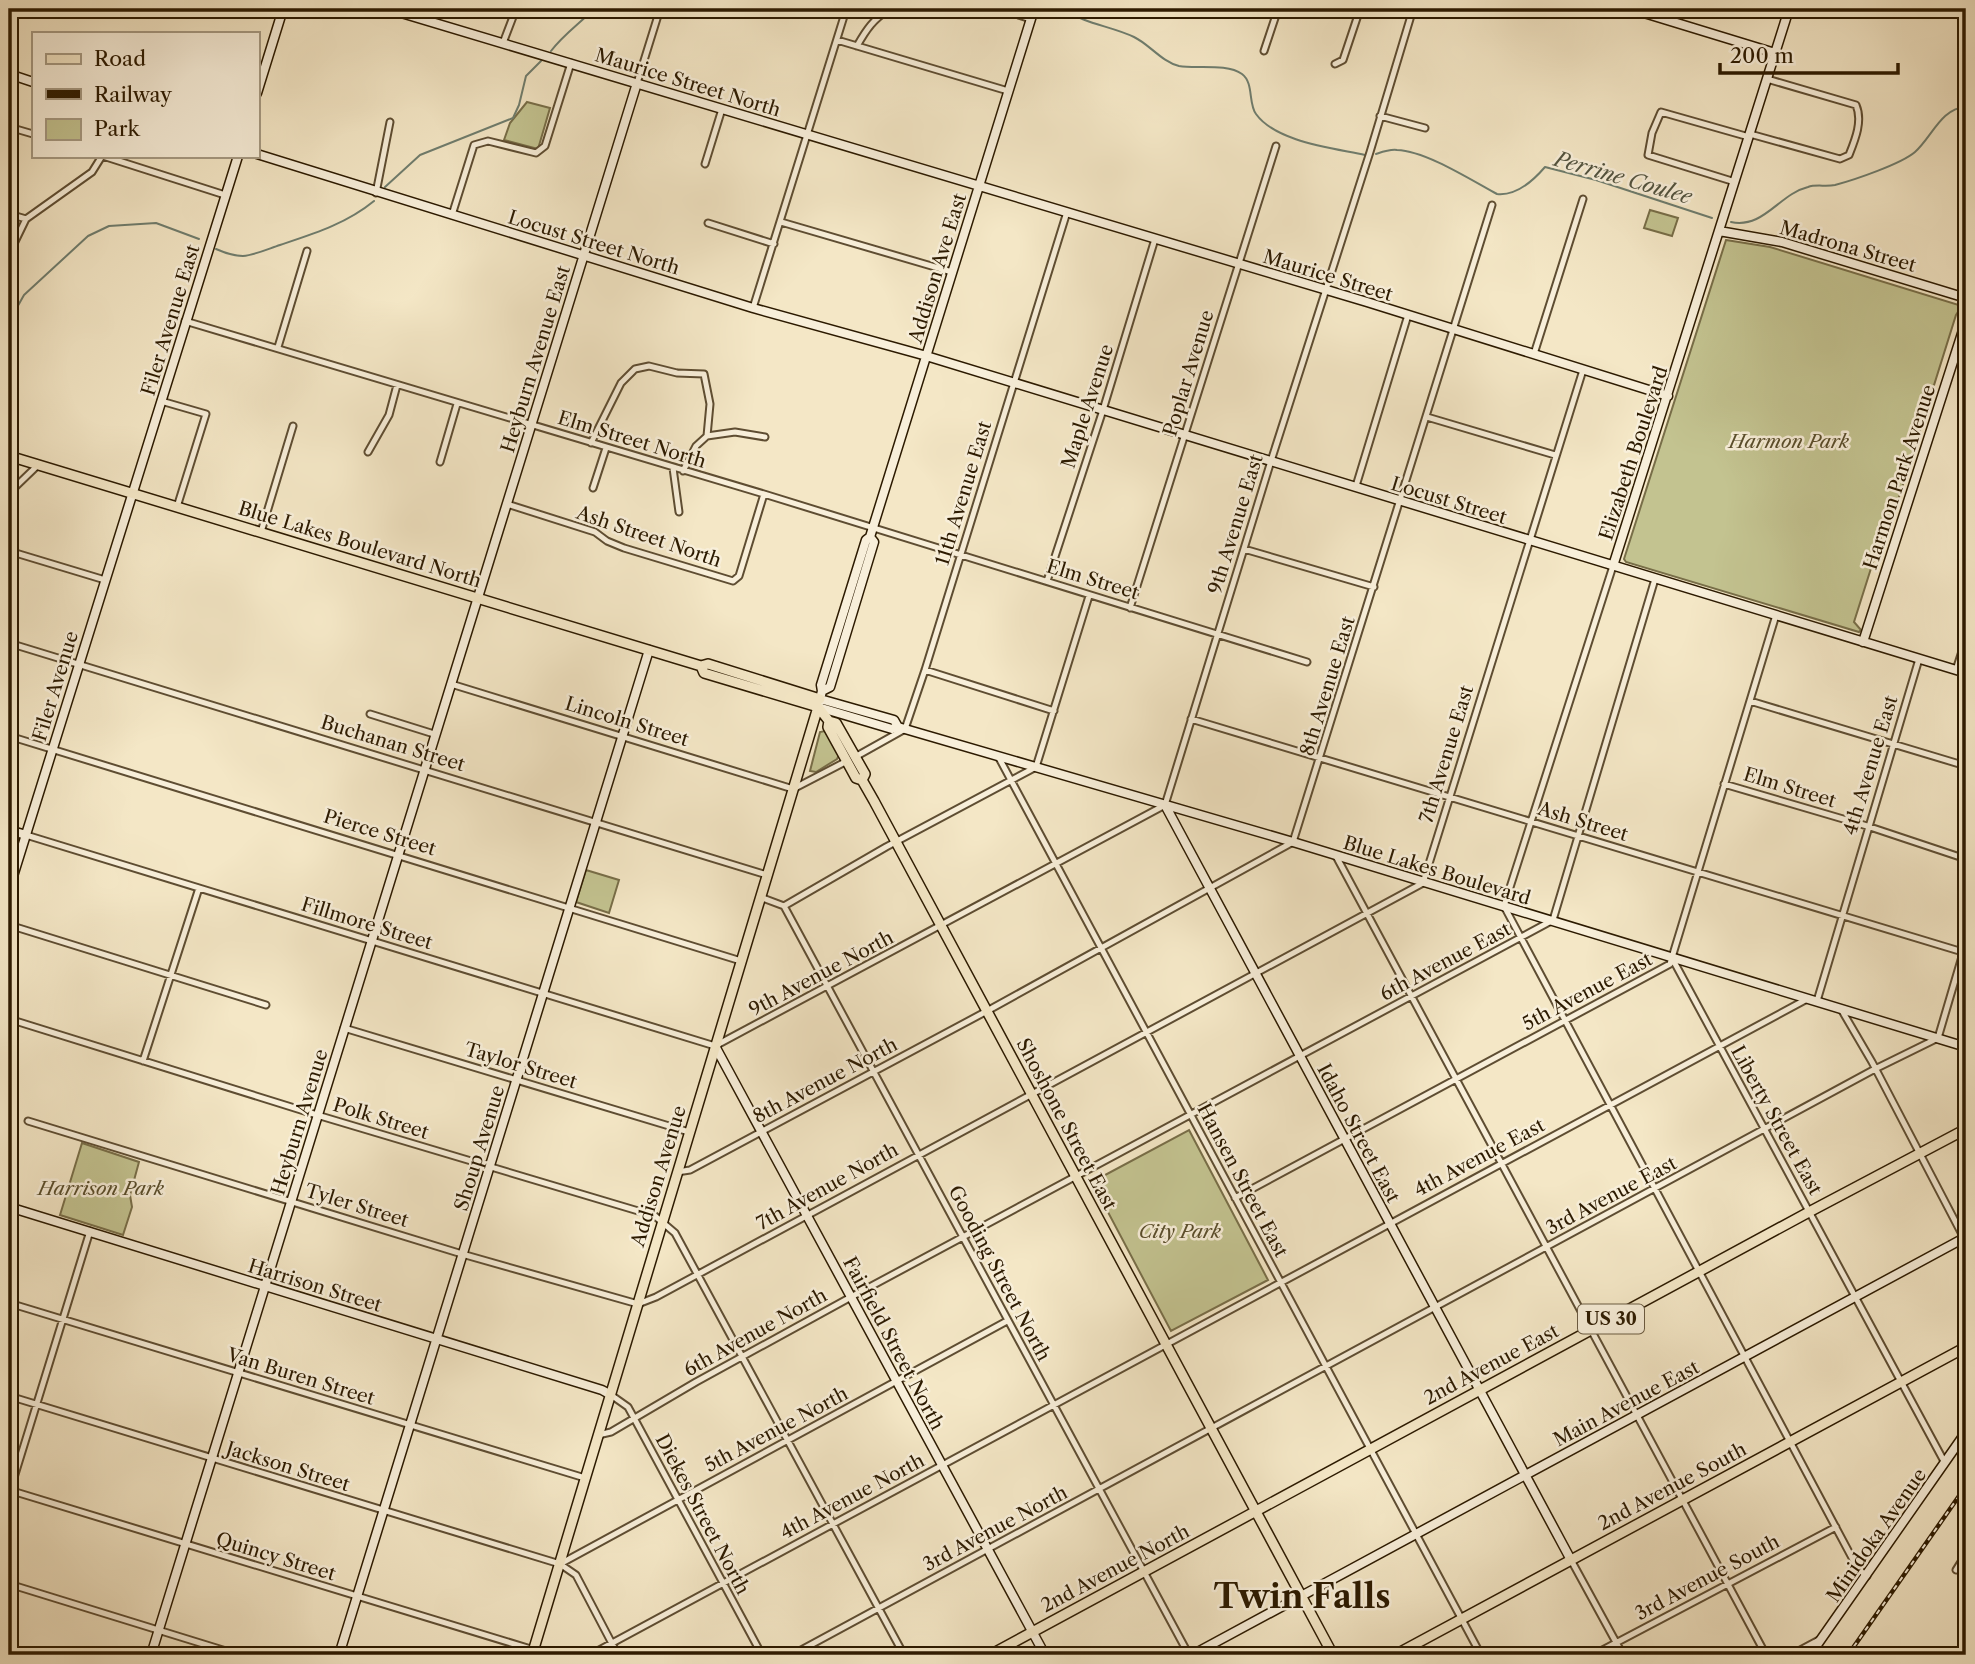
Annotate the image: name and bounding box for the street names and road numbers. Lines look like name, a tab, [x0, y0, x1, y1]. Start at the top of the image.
street label: Maurice Street North	[592, 43, 783, 122]
street label: Addison Ave East	[903, 190, 971, 347]
street label: Locust Street North	[505, 205, 682, 280]
street label: Madrona Street	[1777, 216, 1919, 277]
street label: Filer Avenue East	[137, 242, 204, 399]
street label: Maurice Street	[1260, 245, 1396, 306]
street label: Heyburn Avenue East	[496, 262, 575, 456]
street label: Poplar Avenue	[1158, 307, 1219, 439]
street label: Maple Avenue	[1057, 341, 1118, 471]
street label: Elizabeth Boulevard	[1594, 363, 1673, 543]
street label: Harmon Park Avenue	[1859, 382, 1940, 573]
street label: Elm Street North	[555, 406, 709, 473]
street label: 11th Avenue East	[931, 418, 996, 568]
street label: 9th Avenue East	[1203, 451, 1268, 597]
street label: Locust Street	[1388, 472, 1510, 529]
street label: Blue Lakes Boulevard North	[235, 496, 484, 592]
street label: Ash Street North	[572, 501, 724, 572]
street label: Elm Street	[1044, 555, 1142, 604]
street label: 8th Avenue East	[1295, 613, 1360, 759]
street label: Filer Avenue	[28, 628, 83, 744]
street label: 7th Avenue East	[1415, 682, 1478, 826]
street label: Lincoln Street	[562, 692, 692, 751]
street label: 4th Avenue East	[1838, 692, 1903, 838]
street label: Buchanan Street	[318, 711, 468, 776]
street label: Elm Street	[1741, 763, 1839, 812]
street label: Ash Street	[1534, 797, 1631, 846]
street label: Pierce Street	[321, 804, 439, 861]
street label: Blue Lakes Boulevard	[1340, 831, 1534, 910]
street label: Fillmore Street	[298, 893, 436, 954]
street label: 6th Avenue East	[1376, 917, 1515, 1006]
street label: 9th Avenue North	[745, 926, 897, 1021]
street label: 5th Avenue East	[1518, 947, 1656, 1035]
street label: 8th Avenue North	[749, 1033, 901, 1128]
street label: Shoshone Street East	[1012, 1034, 1122, 1214]
street label: Taylor Street	[462, 1037, 580, 1094]
street label: Liberty Street East	[1726, 1042, 1827, 1199]
street label: Heyburn Avenue	[266, 1046, 333, 1198]
street label: Idaho Street East	[1312, 1060, 1405, 1207]
street label: Shoup Avenue	[449, 1083, 510, 1214]
street label: Polk Street	[330, 1093, 432, 1144]
street label: Hansen Street East	[1192, 1099, 1293, 1261]
street label: Addison Avenue	[626, 1103, 691, 1250]
street label: 4th Avenue East	[1410, 1113, 1549, 1202]
street label: 7th Avenue North	[752, 1138, 902, 1235]
street label: 3rd Avenue East	[1542, 1151, 1681, 1240]
street label: Tyler Street	[302, 1179, 412, 1232]
street label: Gooding Street North	[944, 1182, 1056, 1365]
street label: Fairfield Street North	[838, 1253, 949, 1434]
street label: Harrison Street	[245, 1254, 385, 1317]
street label: 6th Avenue North	[680, 1284, 831, 1381]
road number: US 30	[1578, 1304, 1644, 1334]
street label: 2nd Avenue East	[1420, 1319, 1563, 1410]
street label: Van Buren Street	[223, 1343, 378, 1410]
street label: Main Avenue East	[1549, 1355, 1703, 1452]
street label: 5th Avenue North	[701, 1382, 852, 1477]
street label: Diekes Street North	[651, 1430, 755, 1598]
street label: Jackson Street	[220, 1436, 353, 1496]
street label: 2nd Avenue South	[1594, 1438, 1750, 1535]
street label: 4th Avenue North	[776, 1449, 928, 1544]
street label: Minidoka Avenue	[1822, 1464, 1931, 1607]
street label: 3rd Avenue North	[919, 1481, 1071, 1576]
street label: 2nd Avenue North	[1037, 1520, 1193, 1617]
street label: Quincy Street	[213, 1527, 339, 1586]
street label: 3rd Avenue South	[1631, 1530, 1783, 1625]

